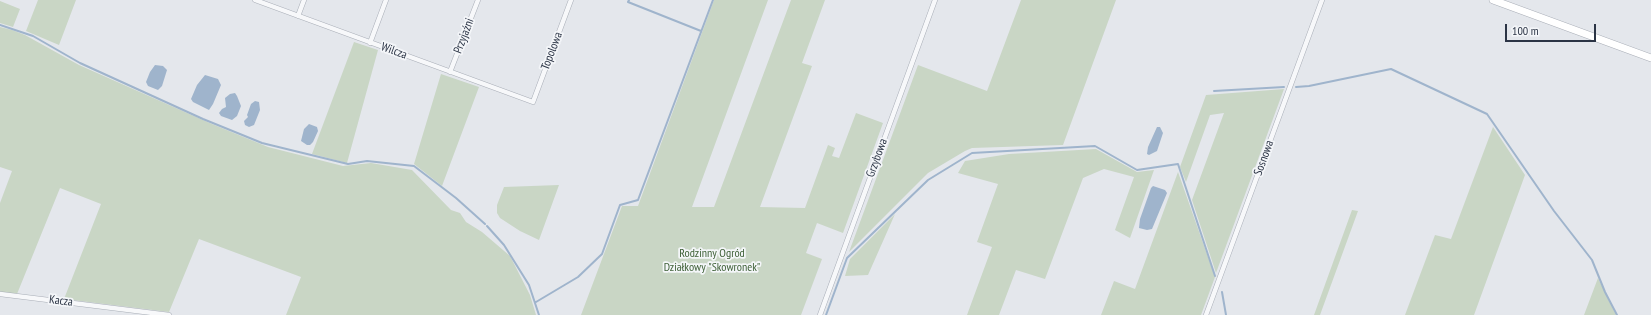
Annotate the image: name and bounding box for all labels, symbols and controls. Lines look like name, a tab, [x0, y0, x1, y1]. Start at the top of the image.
street label: Przyjaźni	[451, 16, 477, 56]
scale bar	[1507, 16, 1598, 42]
text: 100 m	[1512, 23, 1539, 38]
street label: Topolowa	[538, 30, 566, 72]
street label: Wilcza	[379, 40, 409, 62]
street label: Grzybowa	[863, 137, 891, 179]
street label: Sosnowa	[1251, 138, 1277, 178]
park label: Rodzinny Ogród Działkowy "Skowronek"	[664, 247, 760, 275]
street label: Kacza	[48, 292, 74, 310]

